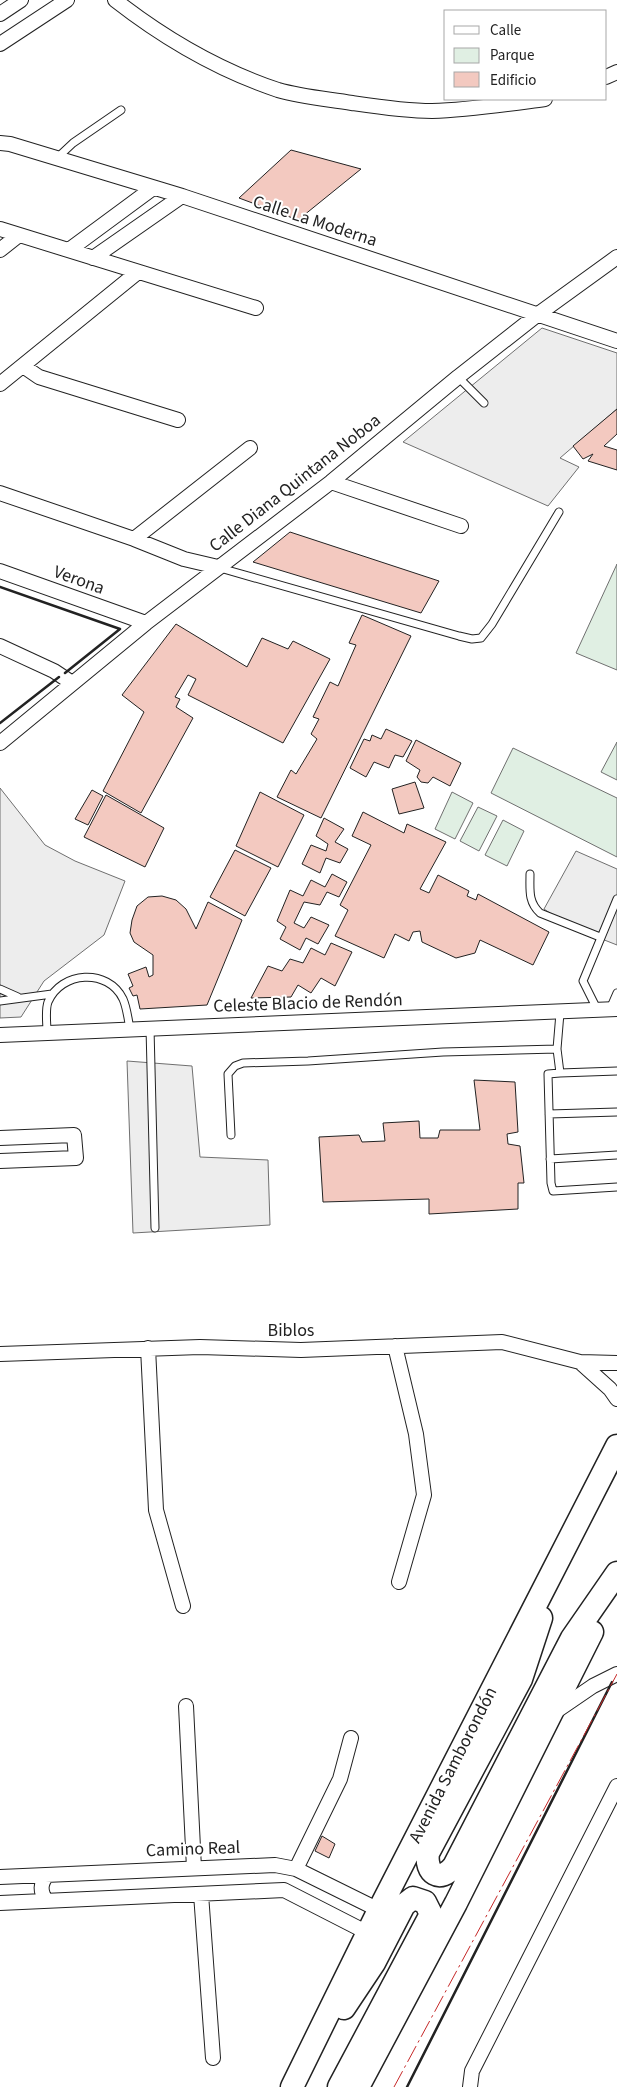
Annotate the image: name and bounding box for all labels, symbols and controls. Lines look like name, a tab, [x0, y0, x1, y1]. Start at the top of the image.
legend	[444, 10, 607, 100]
text: Calle	[490, 20, 521, 41]
text: Parque	[490, 45, 534, 66]
text: Edificio	[490, 70, 537, 91]
street label: Calle La Moderna	[250, 189, 380, 253]
street label: Calle Diana Quintana Noboa	[204, 408, 386, 558]
street label: Verona	[50, 559, 108, 601]
street label: Celeste Blacio de Rendón	[213, 987, 403, 1019]
street label: Biblos	[268, 1318, 314, 1343]
street label: Avenida Samborondón	[403, 1683, 503, 1847]
street label: Camino Real	[145, 1835, 241, 1863]

